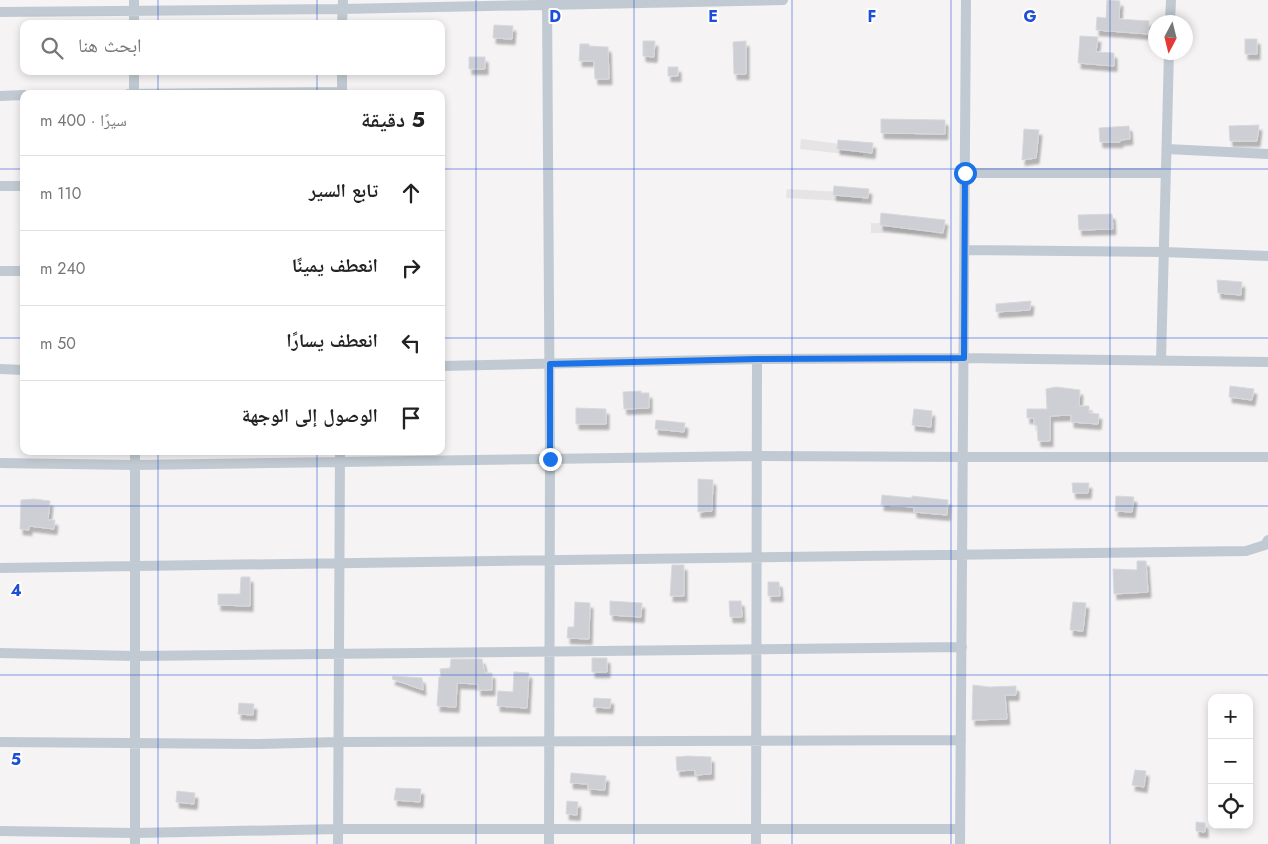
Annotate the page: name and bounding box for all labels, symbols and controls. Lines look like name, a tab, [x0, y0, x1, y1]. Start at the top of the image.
text: D	[549, 5, 561, 28]
text: E	[708, 5, 718, 28]
text: F	[868, 5, 876, 28]
text: G	[1023, 5, 1037, 28]
north arrow	[1148, 15, 1193, 60]
search box	[20, 20, 445, 75]
text: ابحث هنا	[78, 32, 142, 59]
icon: search	[38, 34, 66, 62]
text: 5 دقيقة	[361, 105, 425, 135]
text: سيرًا · 400 m	[40, 109, 127, 132]
route start	[954, 162, 977, 185]
text: تابع السير	[309, 177, 378, 204]
icon: ahead	[397, 179, 425, 207]
text: 110 m	[40, 182, 81, 205]
text: انعطف يمينًا	[292, 252, 378, 279]
icon: right	[397, 254, 425, 282]
text: 240 m	[40, 257, 85, 280]
text: انعطف يسارًا	[286, 327, 378, 354]
icon: left	[397, 329, 425, 357]
text: 50 m	[40, 332, 76, 355]
text: الوصول إلى الوجهة	[242, 402, 378, 429]
icon: arrive	[397, 404, 425, 432]
route end	[539, 448, 562, 471]
text: 4	[10, 579, 22, 602]
map controls	[1208, 694, 1253, 829]
button: +	[1208, 694, 1253, 739]
button: −	[1208, 739, 1253, 784]
text: 5	[11, 748, 21, 771]
button: locate	[1208, 784, 1253, 829]

